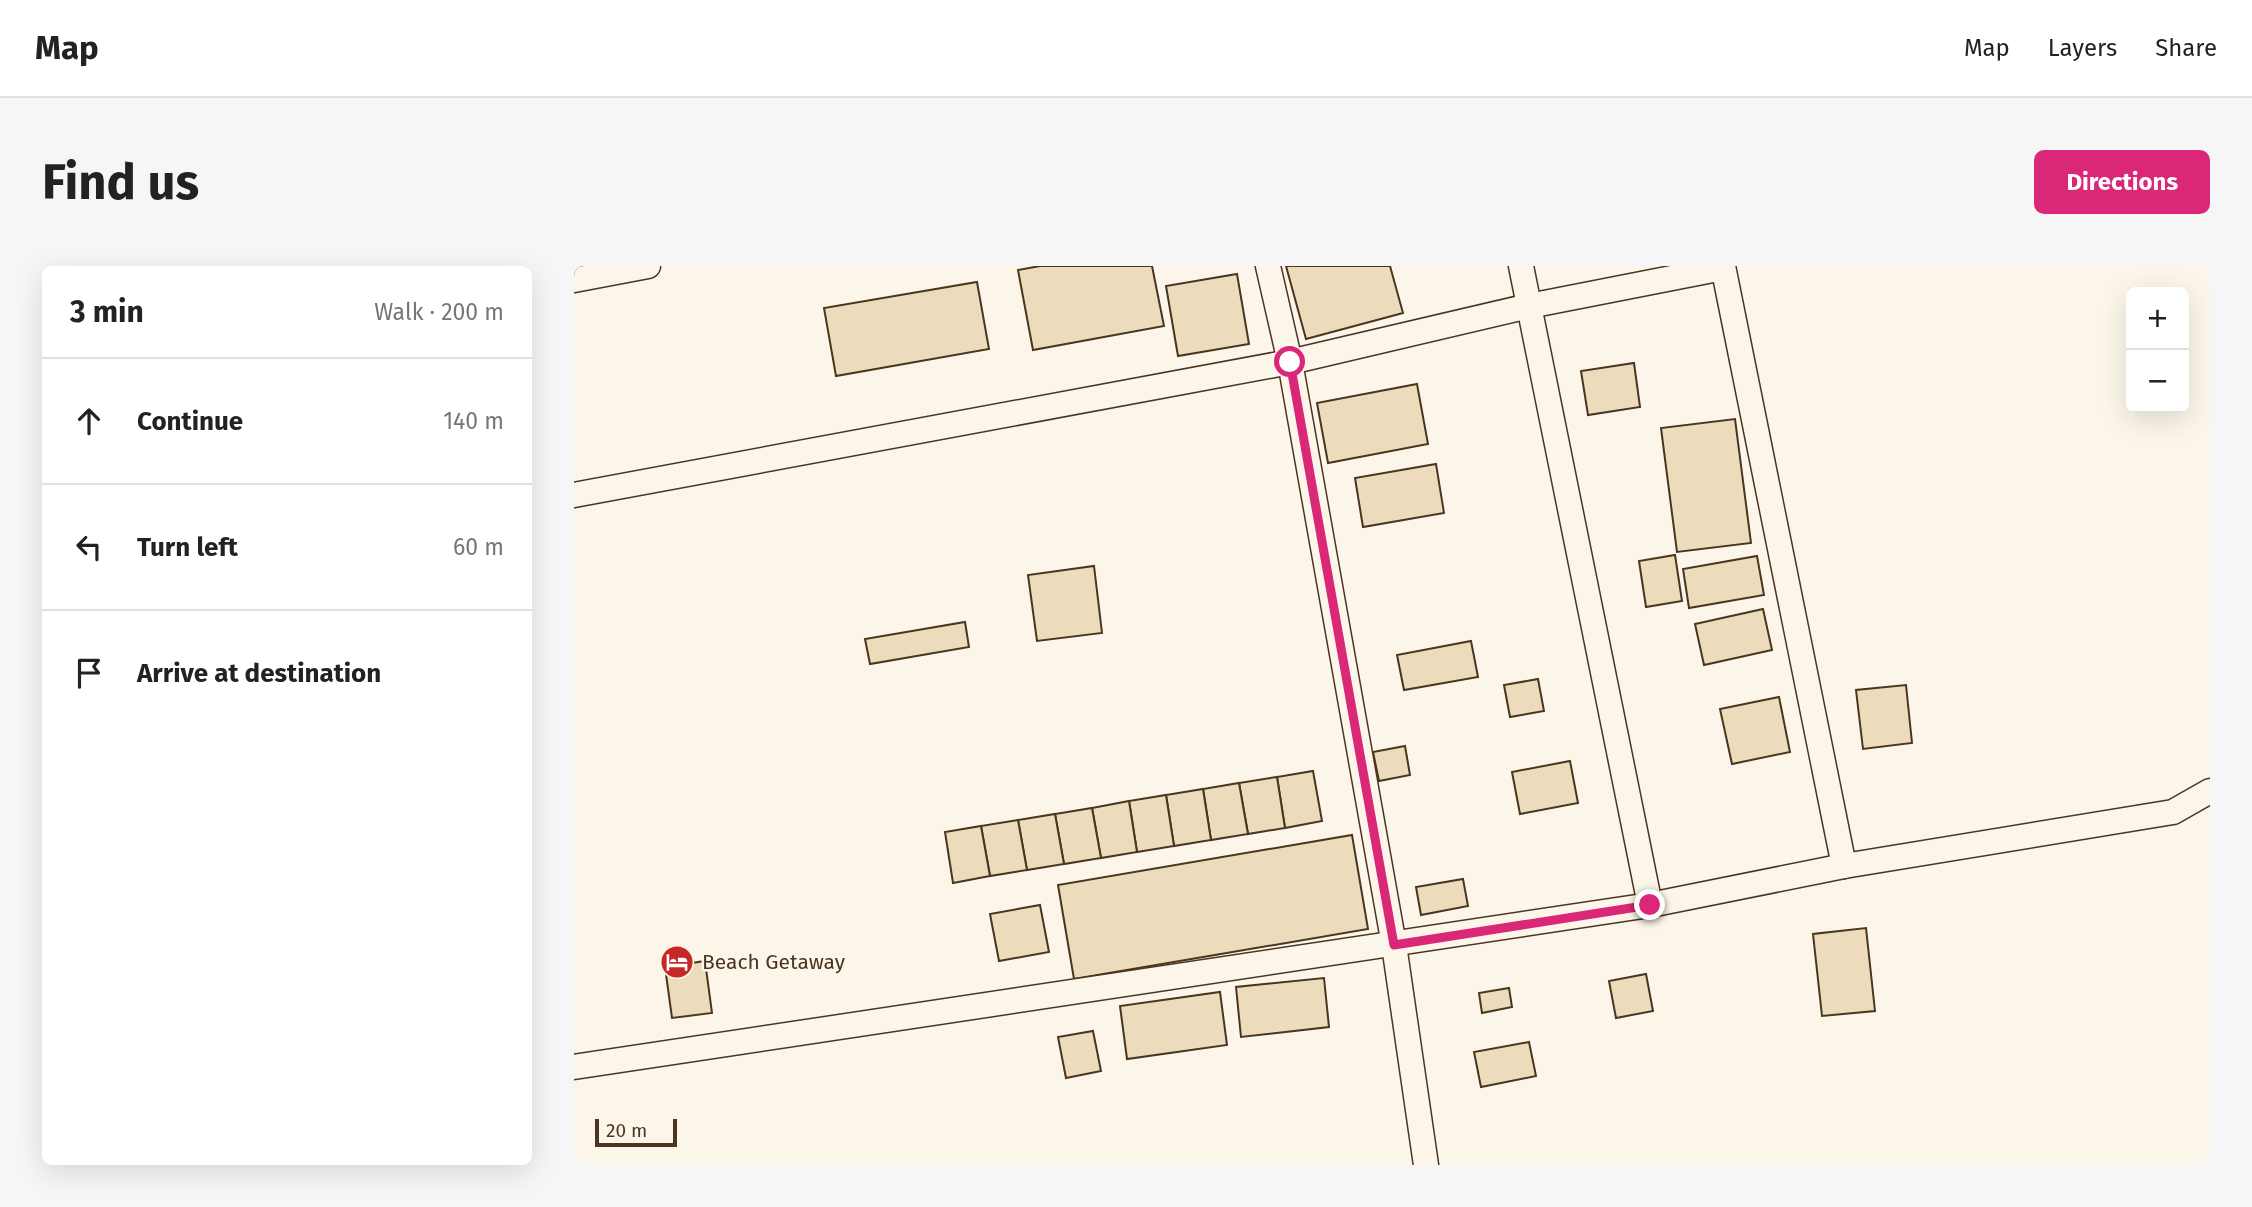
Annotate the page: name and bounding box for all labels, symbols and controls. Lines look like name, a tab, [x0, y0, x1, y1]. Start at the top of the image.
text: Map	[35, 28, 99, 68]
text: Map	[1964, 34, 2010, 62]
text: Layers	[2048, 34, 2117, 62]
text: Share	[2155, 34, 2217, 62]
button: Directions	[2034, 150, 2210, 214]
text: Find us	[42, 153, 199, 212]
map controls	[2126, 287, 2189, 413]
button: +	[2126, 287, 2189, 350]
text: 3 min	[70, 294, 144, 330]
text: Walk · 200 m	[374, 298, 504, 326]
route start	[1274, 346, 1305, 377]
button: −	[2126, 350, 2189, 413]
icon: ahead	[70, 402, 108, 440]
text: Continue	[137, 406, 243, 437]
text: 140 m	[443, 407, 504, 435]
icon: left	[70, 528, 108, 566]
text: Turn left	[137, 532, 238, 563]
text: 60 m	[453, 533, 504, 561]
icon: arrive	[70, 654, 108, 692]
text: Arrive at destination	[137, 658, 381, 689]
route end	[1634, 889, 1665, 920]
hotel icon: Beach Getaway	[658, 943, 696, 981]
place label: Beach Getaway	[702, 949, 846, 975]
scale bar	[595, 1116, 677, 1148]
text: 20 m	[606, 1119, 647, 1142]

